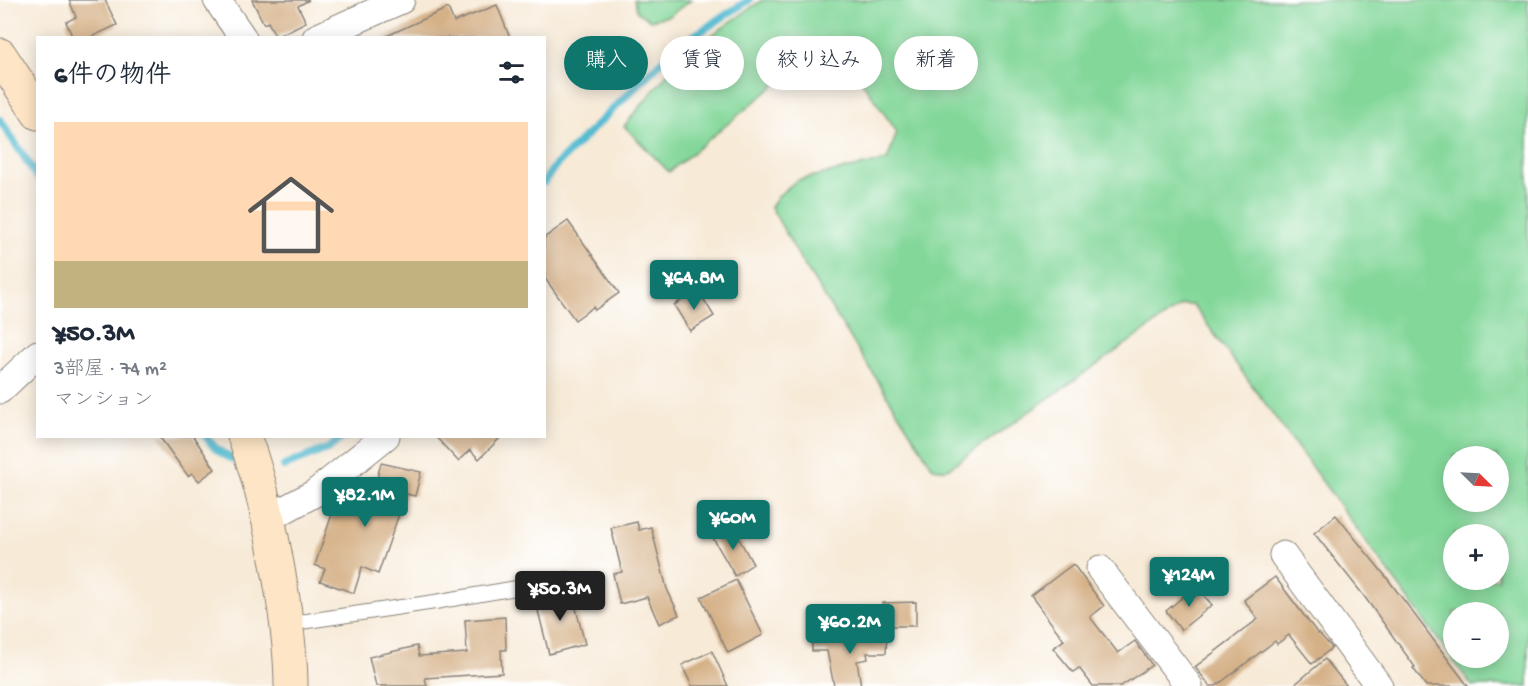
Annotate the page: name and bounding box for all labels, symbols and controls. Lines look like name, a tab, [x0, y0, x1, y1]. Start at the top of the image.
chip: 購入	[564, 36, 648, 90]
chip: 賃貸	[660, 36, 744, 90]
chip: 絞り込み	[756, 36, 882, 90]
chip: 新着	[894, 36, 978, 90]
icon: filters	[495, 56, 528, 89]
text: 6件の物件	[54, 62, 171, 93]
icon: home	[237, 161, 345, 269]
pin: ¥64.8M	[645, 260, 743, 311]
text: ¥64.8M	[664, 268, 724, 291]
text: ¥50.3M	[54, 320, 134, 351]
text: 3部屋 · 74 m²	[54, 359, 167, 382]
text: マンション	[54, 390, 153, 413]
north arrow	[1443, 446, 1509, 512]
map controls	[1443, 446, 1509, 668]
pin: ¥82.1M	[316, 477, 414, 528]
text: ¥82.1M	[336, 485, 394, 508]
pin: ¥60M	[697, 500, 769, 551]
text: ¥60M	[711, 508, 755, 531]
button: +	[1443, 524, 1509, 590]
pin: ¥124M	[1147, 557, 1231, 608]
text: ¥124M	[1164, 565, 1214, 588]
pin: ¥50.3M	[511, 571, 609, 622]
text: ¥50.3M	[529, 579, 591, 602]
button: −	[1443, 602, 1509, 668]
pin: ¥60.2M	[801, 604, 899, 655]
text: ¥60.2M	[820, 612, 880, 635]

